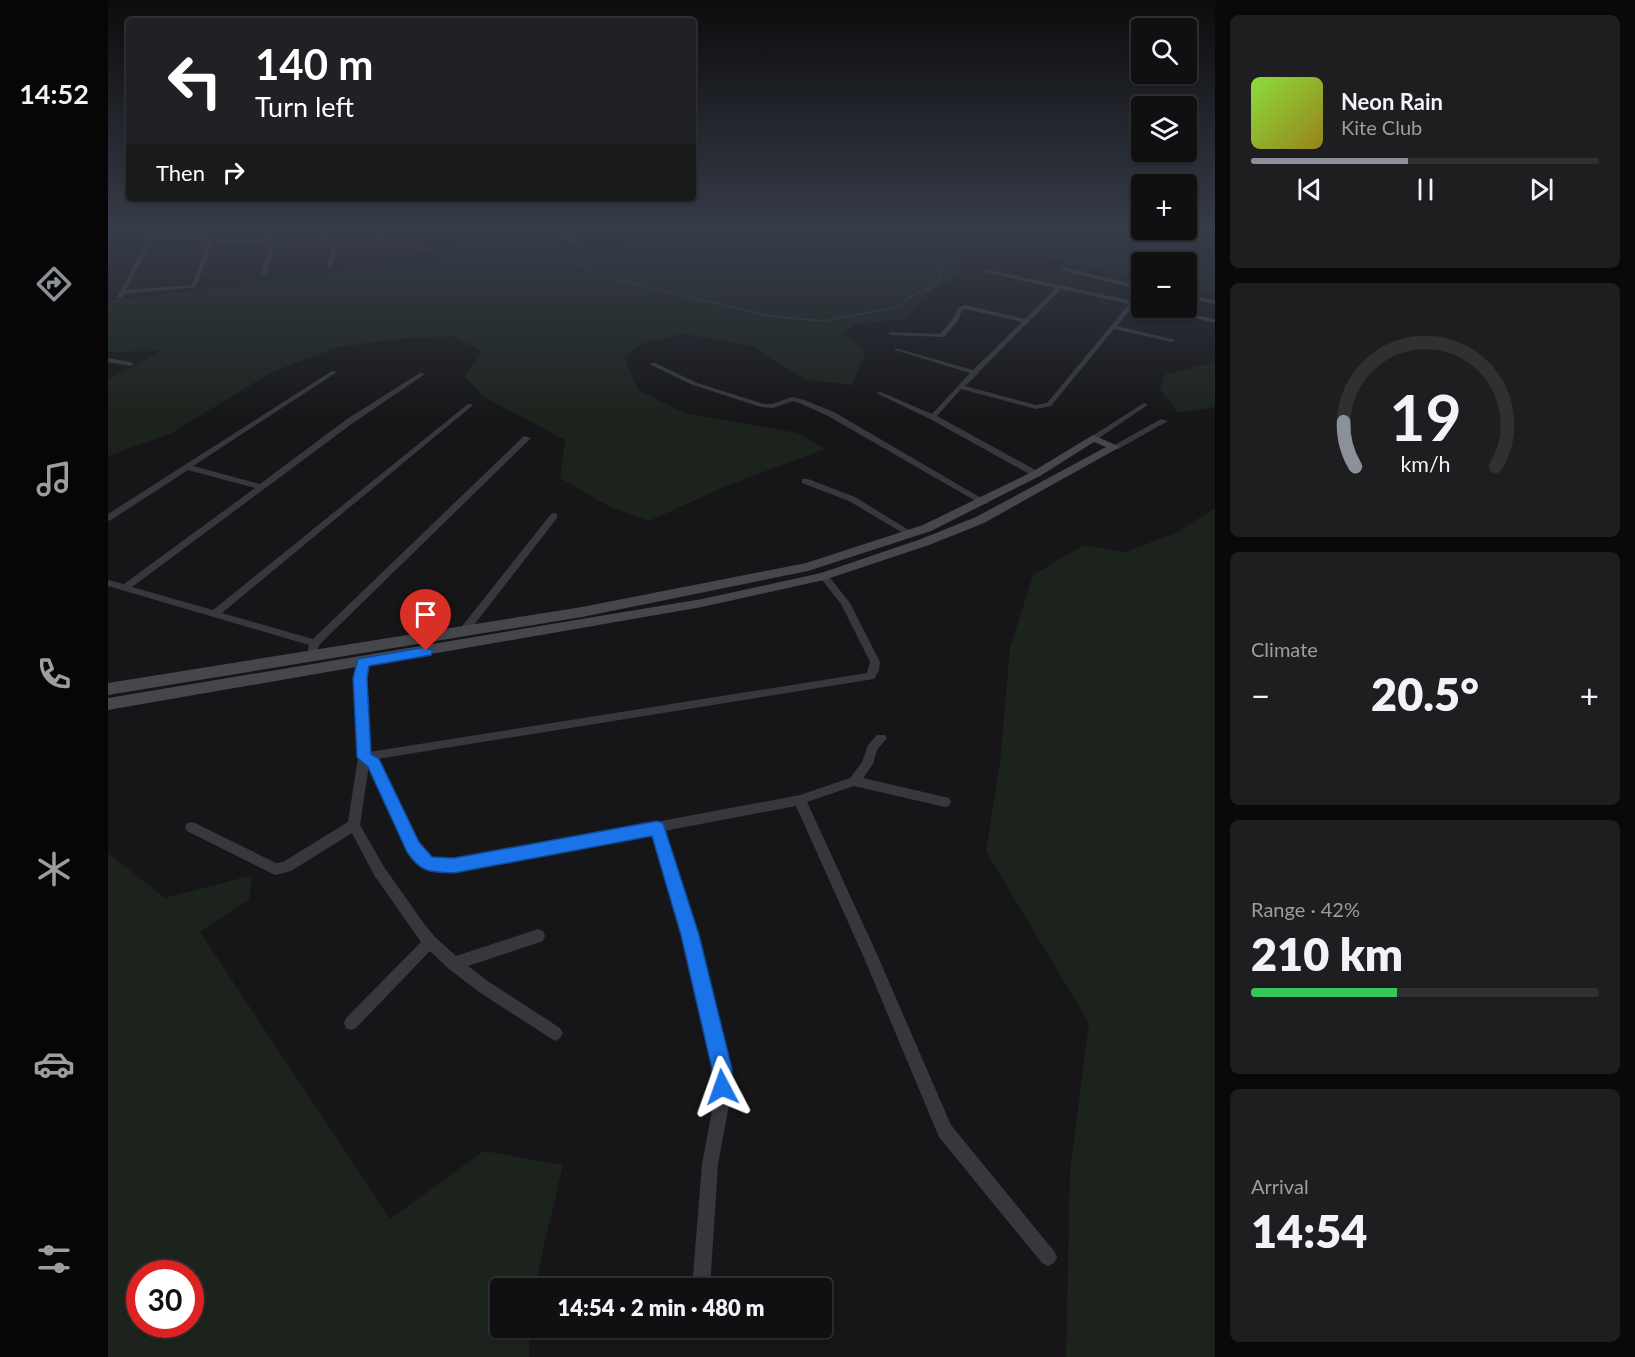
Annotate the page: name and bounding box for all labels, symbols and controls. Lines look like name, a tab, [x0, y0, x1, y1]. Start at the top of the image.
map controls	[1131, 18, 1197, 318]
button: search	[1131, 18, 1197, 84]
text: 140 m	[255, 39, 373, 89]
icon: left	[156, 42, 234, 120]
text: 14:52	[19, 77, 89, 110]
text: Neon Rain	[1341, 88, 1443, 115]
text: Turn left	[255, 90, 354, 123]
button: layers	[1131, 96, 1197, 162]
text: Kite Club	[1341, 115, 1422, 139]
icon: right	[217, 156, 250, 189]
text: Then	[156, 159, 205, 186]
icon: previous	[1293, 173, 1326, 206]
icon: pause	[1409, 173, 1442, 206]
icon: next	[1525, 173, 1558, 206]
button: +	[1131, 174, 1197, 240]
button: −	[1131, 252, 1197, 318]
icon: directions	[33, 263, 75, 305]
text: 19	[1389, 379, 1461, 454]
text: km/h	[1400, 452, 1450, 478]
icon: music	[33, 458, 75, 500]
pin	[400, 589, 451, 651]
icon: arrive	[409, 598, 442, 631]
text: Climate	[1251, 637, 1318, 661]
icon: phone	[33, 653, 75, 695]
text: 20.5°	[1371, 667, 1479, 721]
text: −	[1251, 675, 1270, 715]
text: +	[1580, 675, 1599, 715]
icon: climate	[33, 848, 75, 890]
text: Range · 42%	[1251, 897, 1360, 921]
text: 210 km	[1251, 927, 1403, 981]
icon: car	[33, 1043, 75, 1085]
position arrow	[690, 1055, 754, 1119]
text: Arrival	[1251, 1174, 1309, 1198]
text: 14:54	[1251, 1204, 1367, 1258]
icon: filters	[33, 1238, 75, 1280]
speed limit sign: 30	[126, 1260, 204, 1338]
text: 14:54 · 2 min · 480 m	[558, 1294, 764, 1321]

